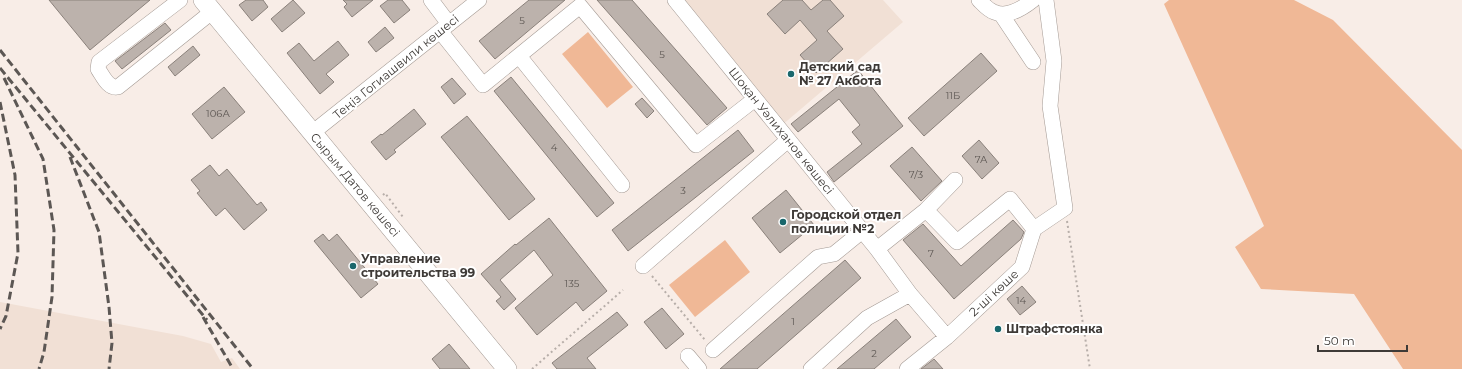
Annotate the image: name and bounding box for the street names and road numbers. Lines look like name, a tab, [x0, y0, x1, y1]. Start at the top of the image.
street label: Теңіз Гогиашвили көшесі	[330, 11, 462, 122]
street label: Шоқан Уәлиханов көшесі	[726, 64, 837, 197]
street label: Сырым Датов көшесі	[307, 130, 403, 240]
street label: 2-ші көше	[966, 266, 1021, 319]

